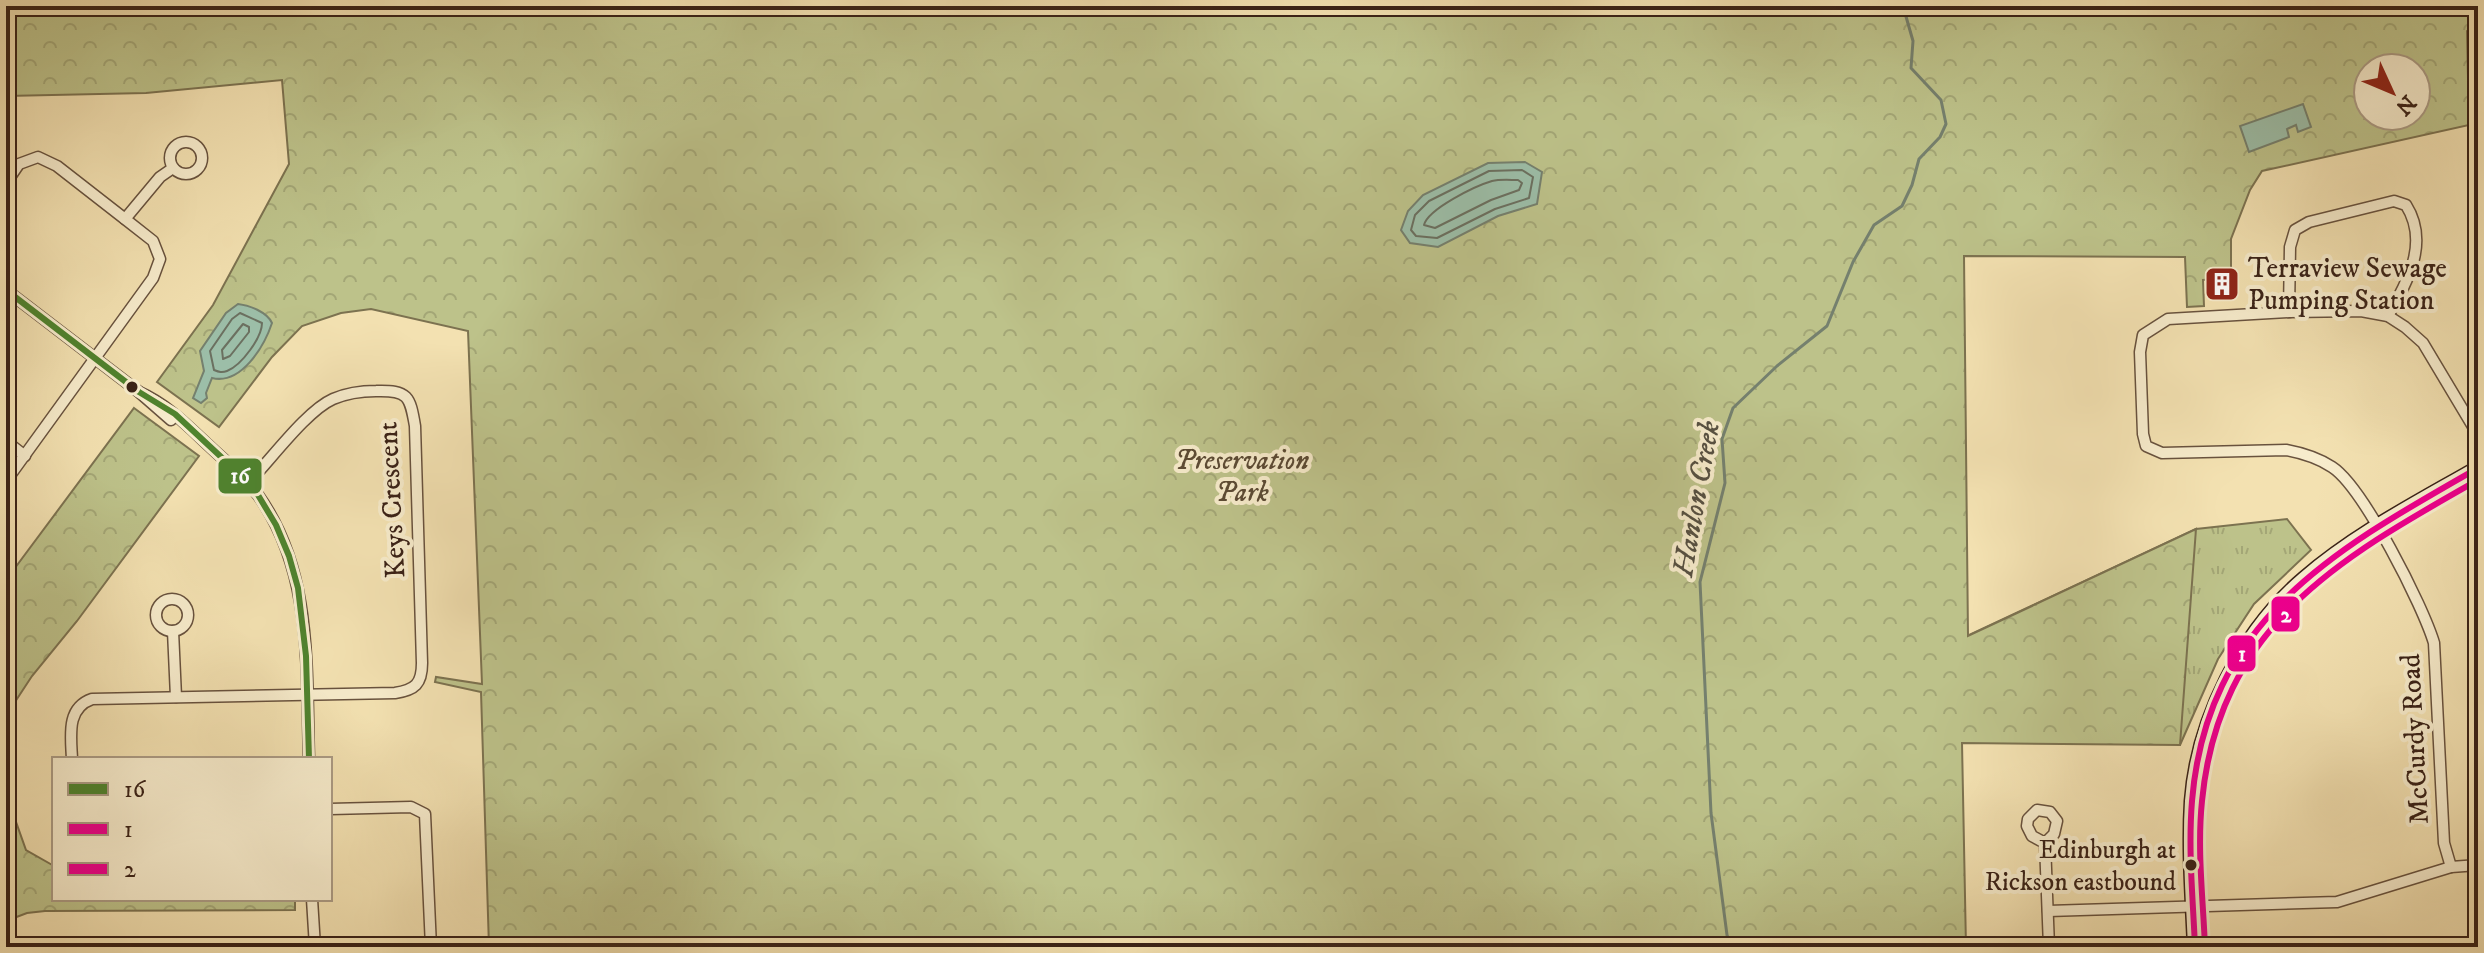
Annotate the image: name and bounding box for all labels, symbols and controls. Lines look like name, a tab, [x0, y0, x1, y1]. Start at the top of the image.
north arrow	[2352, 52, 2432, 132]
text: N	[2389, 89, 2421, 121]
place label: Terraview Sewage Pumping Station	[2248, 251, 2447, 318]
building icon: Terraview Sewage Pumping Station	[2203, 265, 2241, 303]
unlabelled marker	[124, 379, 140, 395]
water label: Hanlon Creek	[1665, 418, 1729, 581]
street label: Keys Crescent	[370, 421, 414, 579]
park label: Preservation Park	[1175, 443, 1309, 510]
line badge: 16	[217, 457, 263, 495]
text: 16	[230, 463, 251, 490]
line badge: 2	[2270, 595, 2301, 633]
text: 2	[2281, 602, 2293, 629]
line badge: 1	[2226, 634, 2257, 673]
text: 1	[2238, 641, 2246, 668]
street label: McCurdy Road	[2393, 653, 2437, 825]
legend	[52, 757, 332, 901]
text: 16	[124, 775, 147, 805]
text: 1	[124, 815, 133, 845]
place label: Edinburgh at Rickson eastbound	[1985, 834, 2176, 899]
text: 2	[124, 855, 136, 885]
marker: Edinburgh at Rickson eastbound	[2183, 857, 2199, 873]

